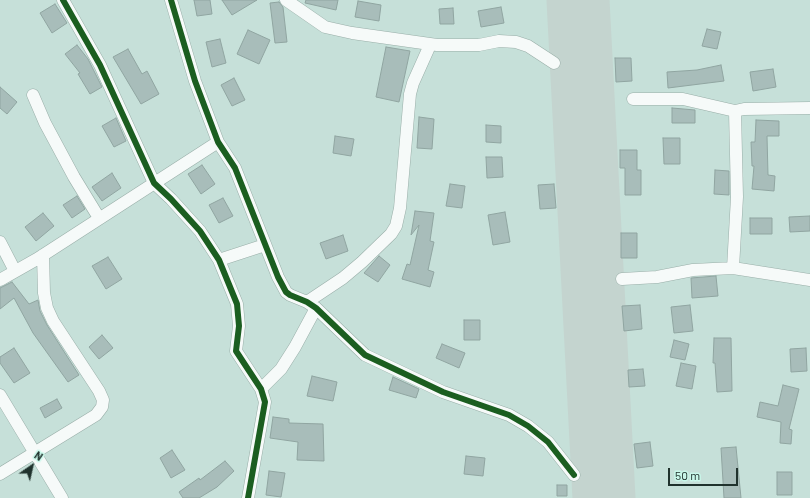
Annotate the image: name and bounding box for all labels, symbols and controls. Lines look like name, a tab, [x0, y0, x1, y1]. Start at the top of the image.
north arrow	[12, 446, 52, 486]
text: N	[32, 448, 46, 463]
scale bar	[670, 460, 740, 486]
text: 50 m	[675, 468, 700, 482]

